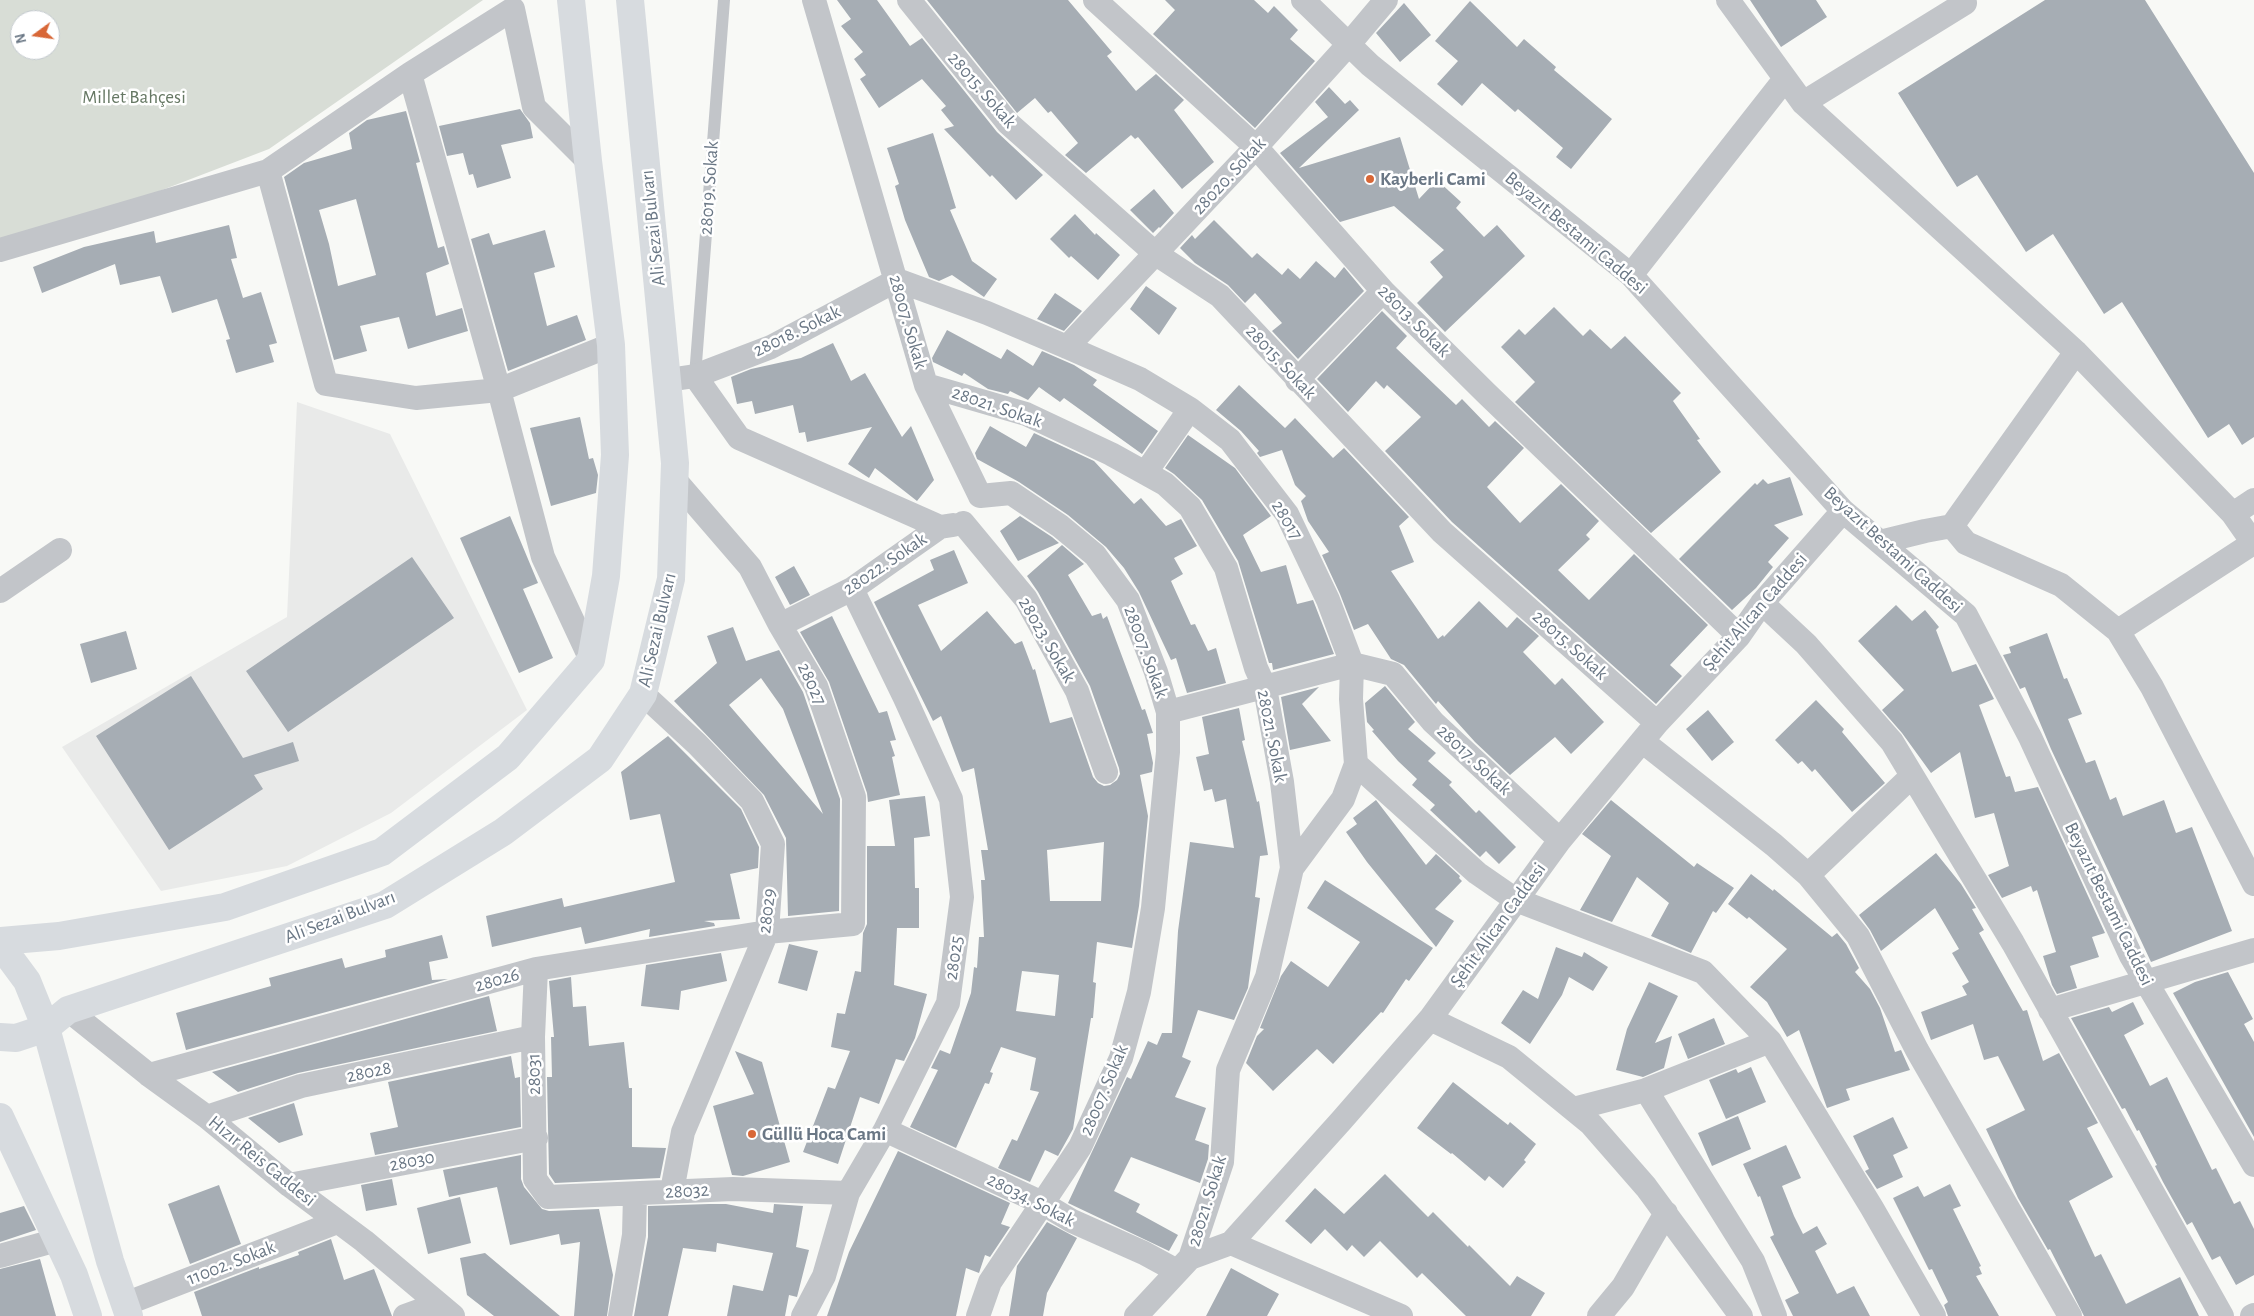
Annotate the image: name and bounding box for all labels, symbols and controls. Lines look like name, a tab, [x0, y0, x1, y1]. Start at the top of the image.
north arrow	[10, 10, 60, 60]
text: N	[13, 32, 29, 45]
street label: 28015. Sokak	[943, 47, 1021, 133]
park label: Millet Bahçesi	[82, 86, 186, 108]
street label: 28020. Sokak	[1187, 133, 1271, 219]
street label: 28019. Sokak	[694, 140, 724, 236]
street label: Beyazıt Bestami Caddesi	[1500, 167, 1652, 299]
place label: Kayberli Cami	[1380, 168, 1486, 190]
street label: Ali Sezai Bulvarı	[636, 169, 670, 287]
marker: Kayberli Cami	[1364, 173, 1376, 185]
street label: 28007. Sokak	[884, 272, 932, 372]
street label: 28013. Sokak	[1373, 280, 1455, 362]
street label: 28018. Sokak	[750, 300, 844, 362]
street label: 28015. Sokak	[1241, 320, 1321, 404]
street label: 28021. Sokak	[949, 381, 1045, 433]
street label: Beyazıt Bestami Caddesi	[1819, 482, 1967, 618]
street label: 28017	[1266, 496, 1308, 544]
street label: 28022. Sokak	[839, 528, 931, 600]
street label: Şehit Alican Caddesi	[1698, 548, 1812, 676]
street label: Ali Sezai Bulvarı	[633, 571, 681, 689]
street label: 28023. Sokak	[1013, 593, 1081, 687]
street label: 28007. Sokak	[1119, 603, 1173, 701]
street label: 28015. Sokak	[1528, 605, 1612, 685]
street label: 28027	[792, 659, 832, 709]
street label: 28021. Sokak	[1252, 688, 1292, 784]
street label: 28017. Sokak	[1432, 720, 1516, 800]
street label: Beyazıt Bestami Caddesi	[2060, 819, 2158, 989]
street label: Şehit Alican Caddesi	[1445, 858, 1551, 992]
street label: Ali Sezai Bulvarı	[281, 885, 399, 949]
street label: 28029	[753, 887, 781, 935]
street label: 28025	[940, 934, 968, 982]
street label: 28026	[472, 963, 522, 997]
street label: 28007. Sokak	[1075, 1041, 1133, 1139]
street label: 28031	[522, 1053, 546, 1095]
street label: 28028	[344, 1056, 394, 1088]
street label: Hızır Reis Caddesi	[204, 1111, 320, 1211]
place label: Güllü Hoca Cami	[762, 1123, 886, 1145]
marker: Güllü Hoca Cami	[746, 1128, 758, 1140]
street label: 28030	[387, 1145, 437, 1177]
street label: 28021. Sokak	[1182, 1153, 1232, 1249]
street label: 28034. Sokak	[983, 1168, 1079, 1232]
street label: 28032	[664, 1178, 710, 1204]
street label: 11002. Sokak	[184, 1236, 278, 1290]

